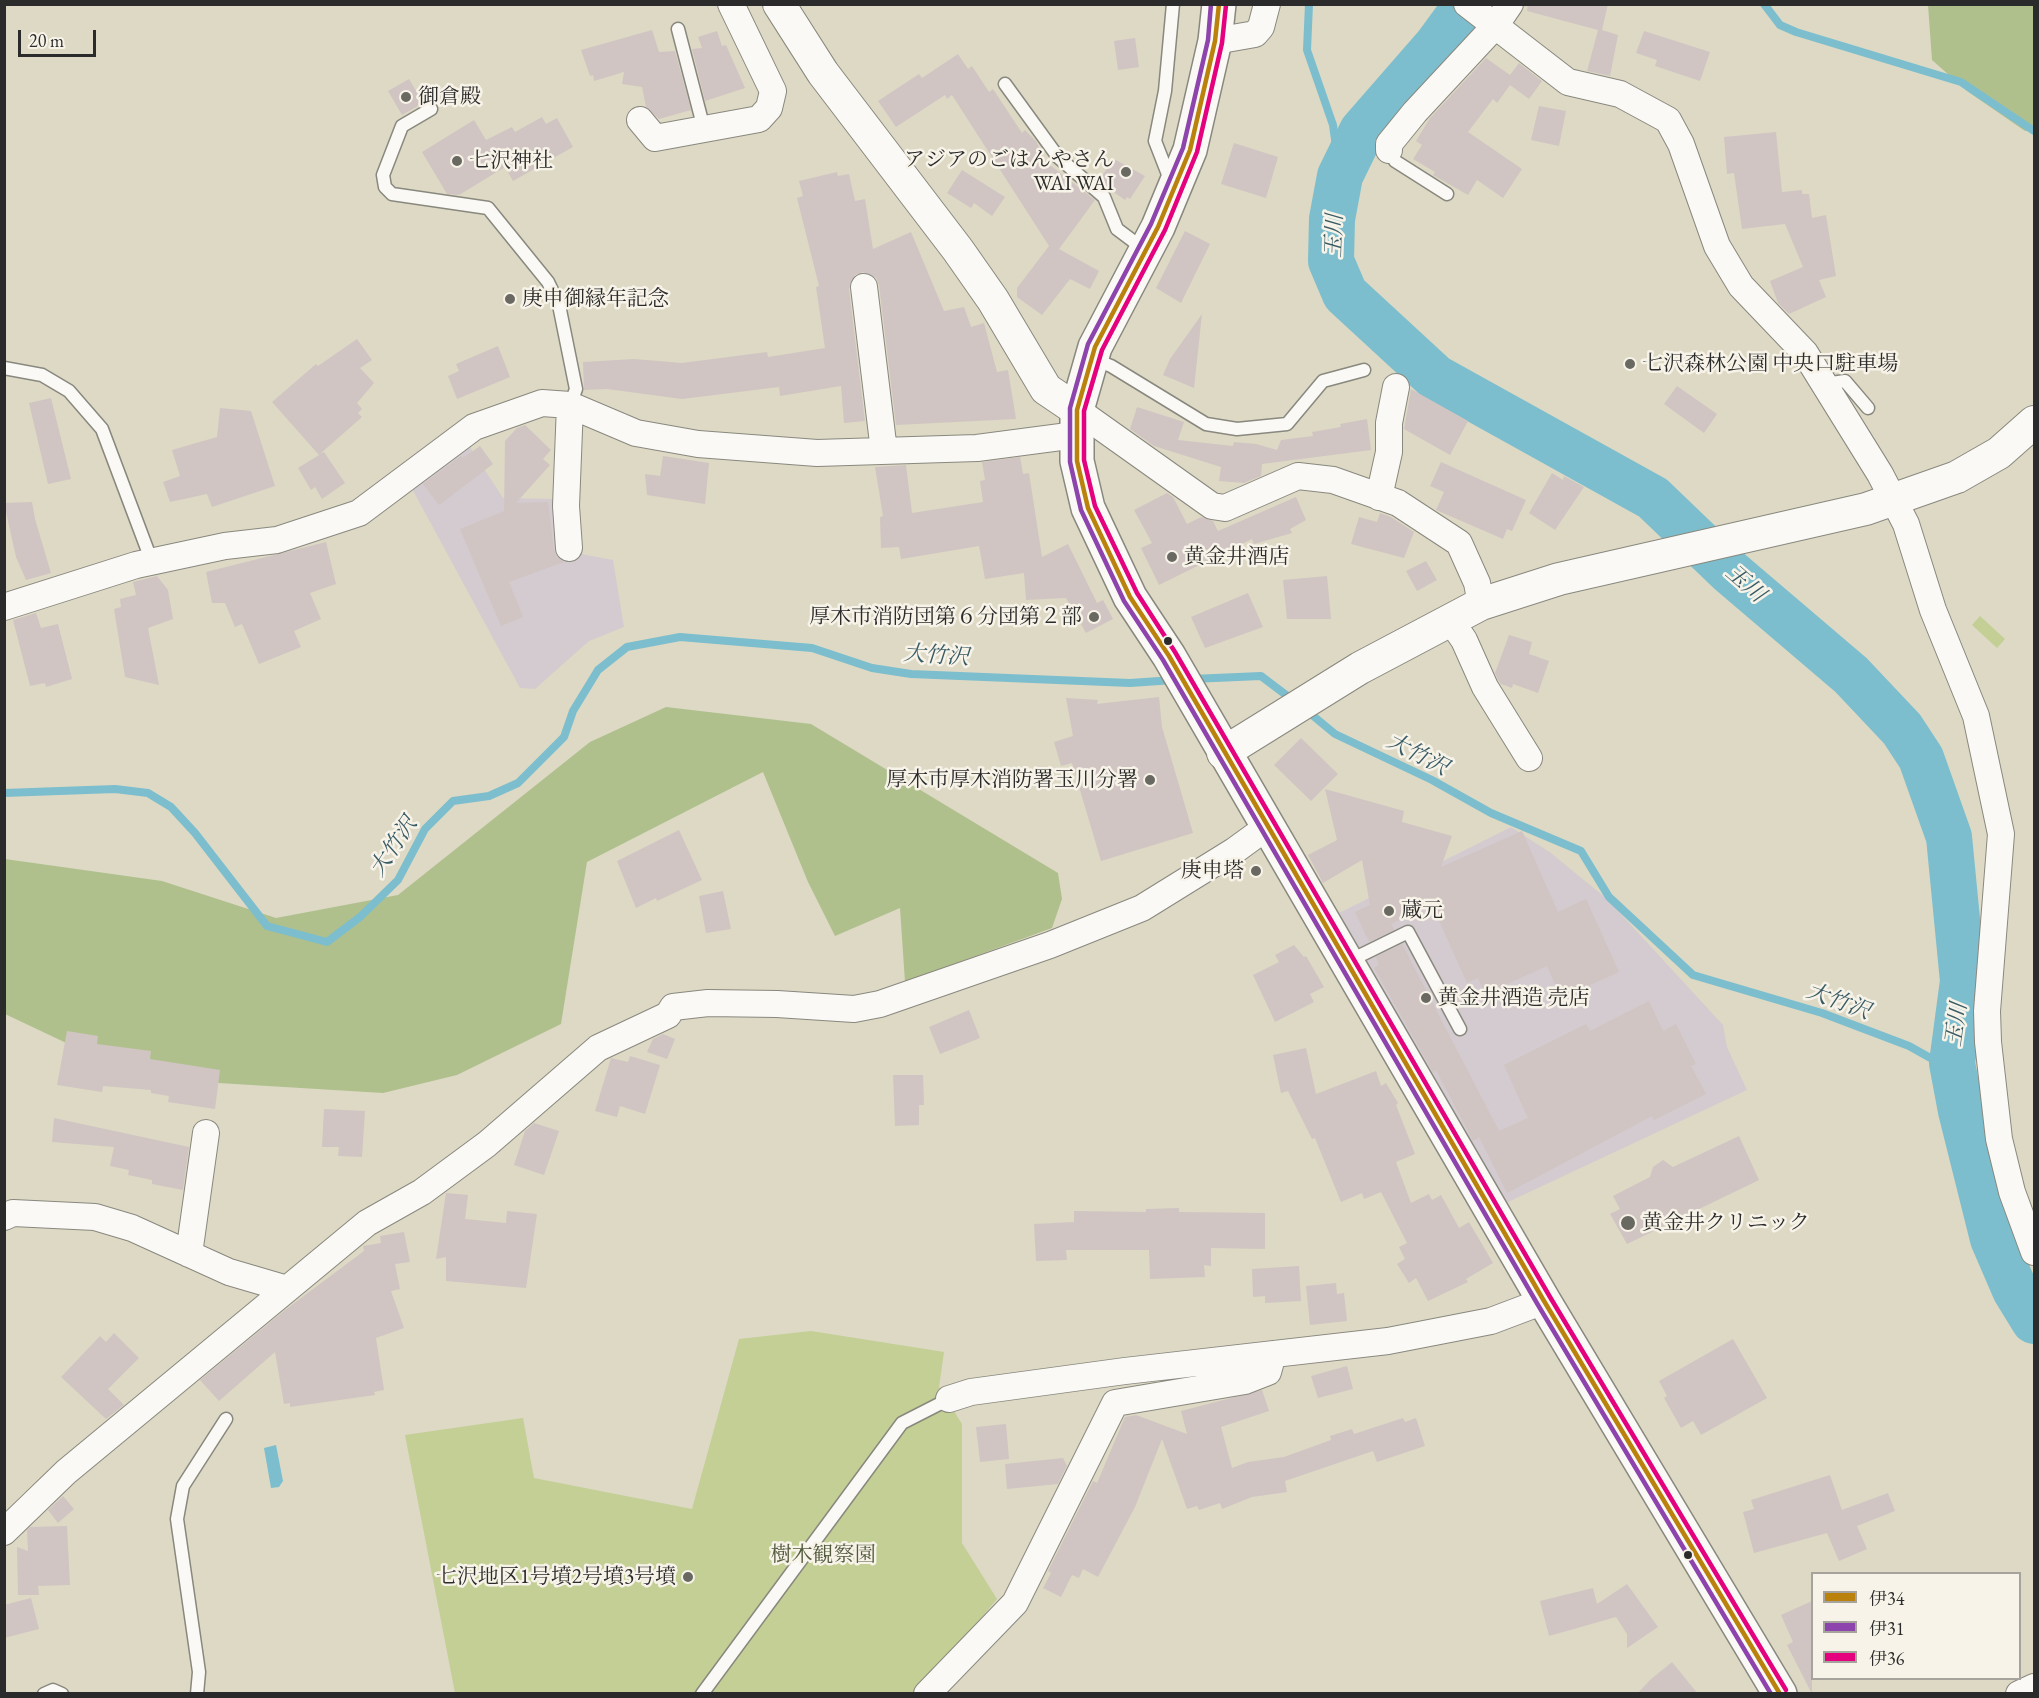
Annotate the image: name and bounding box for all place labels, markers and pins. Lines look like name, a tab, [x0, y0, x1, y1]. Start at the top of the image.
place label: 御倉殿	[418, 84, 481, 110]
marker: 御倉殿	[399, 90, 413, 104]
place label: アジアのごはんやさん WAI WAI	[904, 147, 1114, 197]
place label: 七沢神社	[469, 148, 553, 174]
marker: 七沢神社	[450, 154, 464, 168]
marker: アジアのごはんやさん WAI WAI	[1119, 165, 1133, 179]
place label: 庚申御縁年記念	[522, 286, 669, 312]
marker: 庚申御縁年記念	[503, 292, 517, 306]
place label: 七沢森林公園 中央口駐車場	[1642, 351, 1898, 377]
marker: 七沢森林公園 中央口駐車場	[1623, 357, 1637, 371]
place label: 黄金井酒店	[1184, 544, 1289, 570]
marker: 黄金井酒店	[1165, 550, 1179, 564]
place label: 厚木市消防団第６分団第２部	[809, 604, 1082, 630]
marker: 厚木市消防団第６分団第２部	[1087, 610, 1101, 624]
unlabelled marker	[1162, 635, 1174, 647]
place label: 厚木市厚木消防署玉川分署	[886, 767, 1138, 793]
marker: 厚木市厚木消防署玉川分署	[1143, 773, 1157, 787]
place label: 庚申塔	[1181, 858, 1244, 884]
marker: 庚申塔	[1249, 864, 1263, 878]
place label: 蔵元	[1401, 898, 1443, 924]
marker: 蔵元	[1382, 904, 1396, 918]
place label: 黄金井酒造 売店	[1438, 985, 1589, 1011]
marker: 黄金井酒造 売店	[1419, 991, 1433, 1005]
place label: 黄金井クリニック	[1642, 1210, 1810, 1236]
marker: 黄金井クリニック	[1619, 1214, 1637, 1232]
unlabelled marker	[1682, 1549, 1694, 1561]
place label: 七沢地区1号墳2号墳3号墳	[436, 1564, 676, 1590]
marker: 七沢地区1号墳2号墳3号墳	[681, 1570, 695, 1584]

